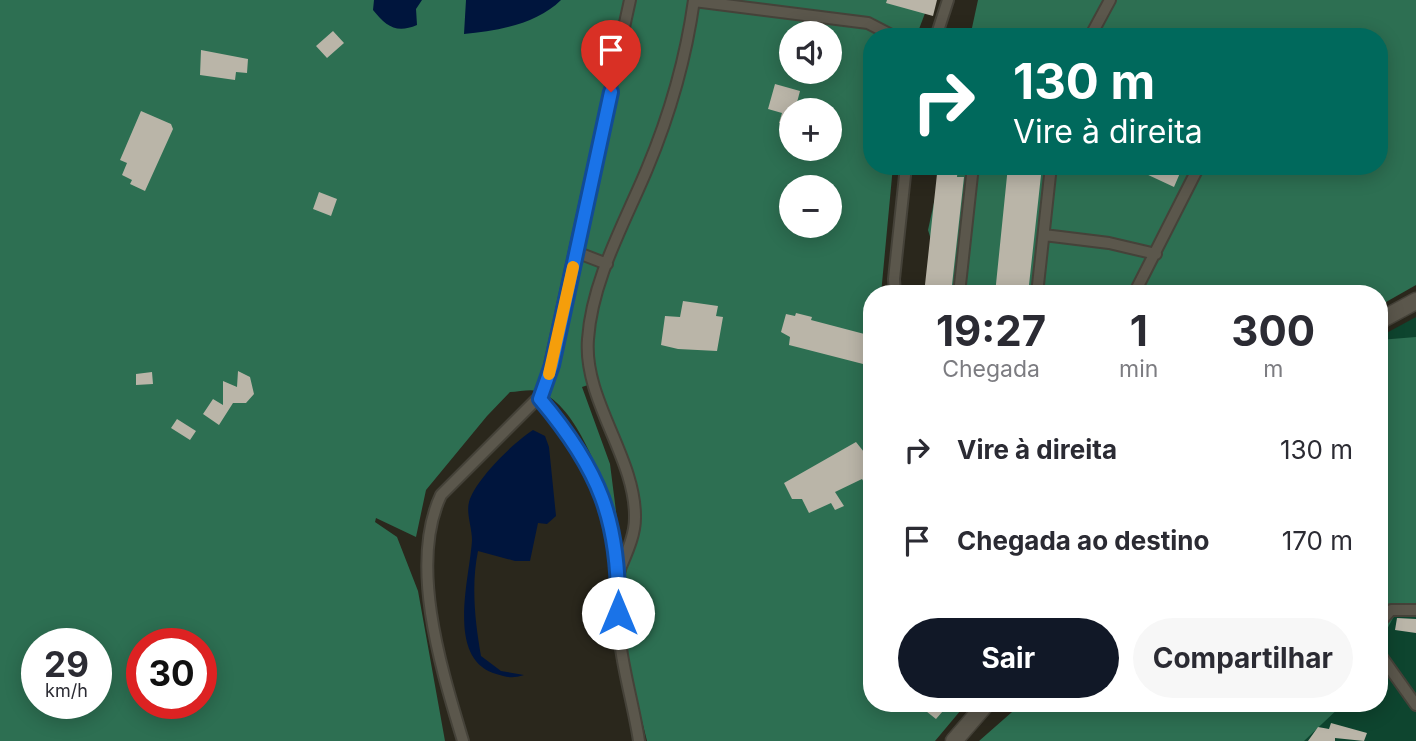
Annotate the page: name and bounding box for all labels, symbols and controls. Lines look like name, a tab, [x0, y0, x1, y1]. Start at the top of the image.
pin	[581, 20, 641, 92]
map controls	[779, 21, 842, 238]
button: sound	[779, 21, 842, 84]
icon: arrive	[592, 31, 630, 69]
text: 130 m	[1013, 52, 1155, 111]
icon: right	[898, 56, 989, 147]
button: +	[779, 98, 842, 161]
text: Vire à direita	[1013, 112, 1203, 151]
button: −	[779, 175, 842, 238]
text: 19:27	[936, 305, 1046, 356]
text: 1	[1130, 305, 1148, 356]
text: 300	[1231, 305, 1315, 356]
text: Chegada	[942, 355, 1040, 383]
text: min	[1119, 355, 1158, 383]
text: m	[1263, 355, 1283, 383]
icon: right	[898, 431, 936, 469]
text: Vire à direita	[957, 434, 1117, 465]
text: 130 m	[1280, 434, 1353, 465]
icon: arrive	[898, 522, 936, 560]
text: Chegada ao destino	[957, 525, 1209, 556]
text: 170 m	[1282, 525, 1353, 556]
position arrow	[581, 576, 655, 650]
button: Sair	[898, 618, 1119, 698]
button: Compartilhar	[1133, 618, 1353, 698]
speed limit sign: 30	[126, 628, 217, 719]
text: 29	[44, 643, 89, 685]
text: km/h	[45, 680, 88, 701]

